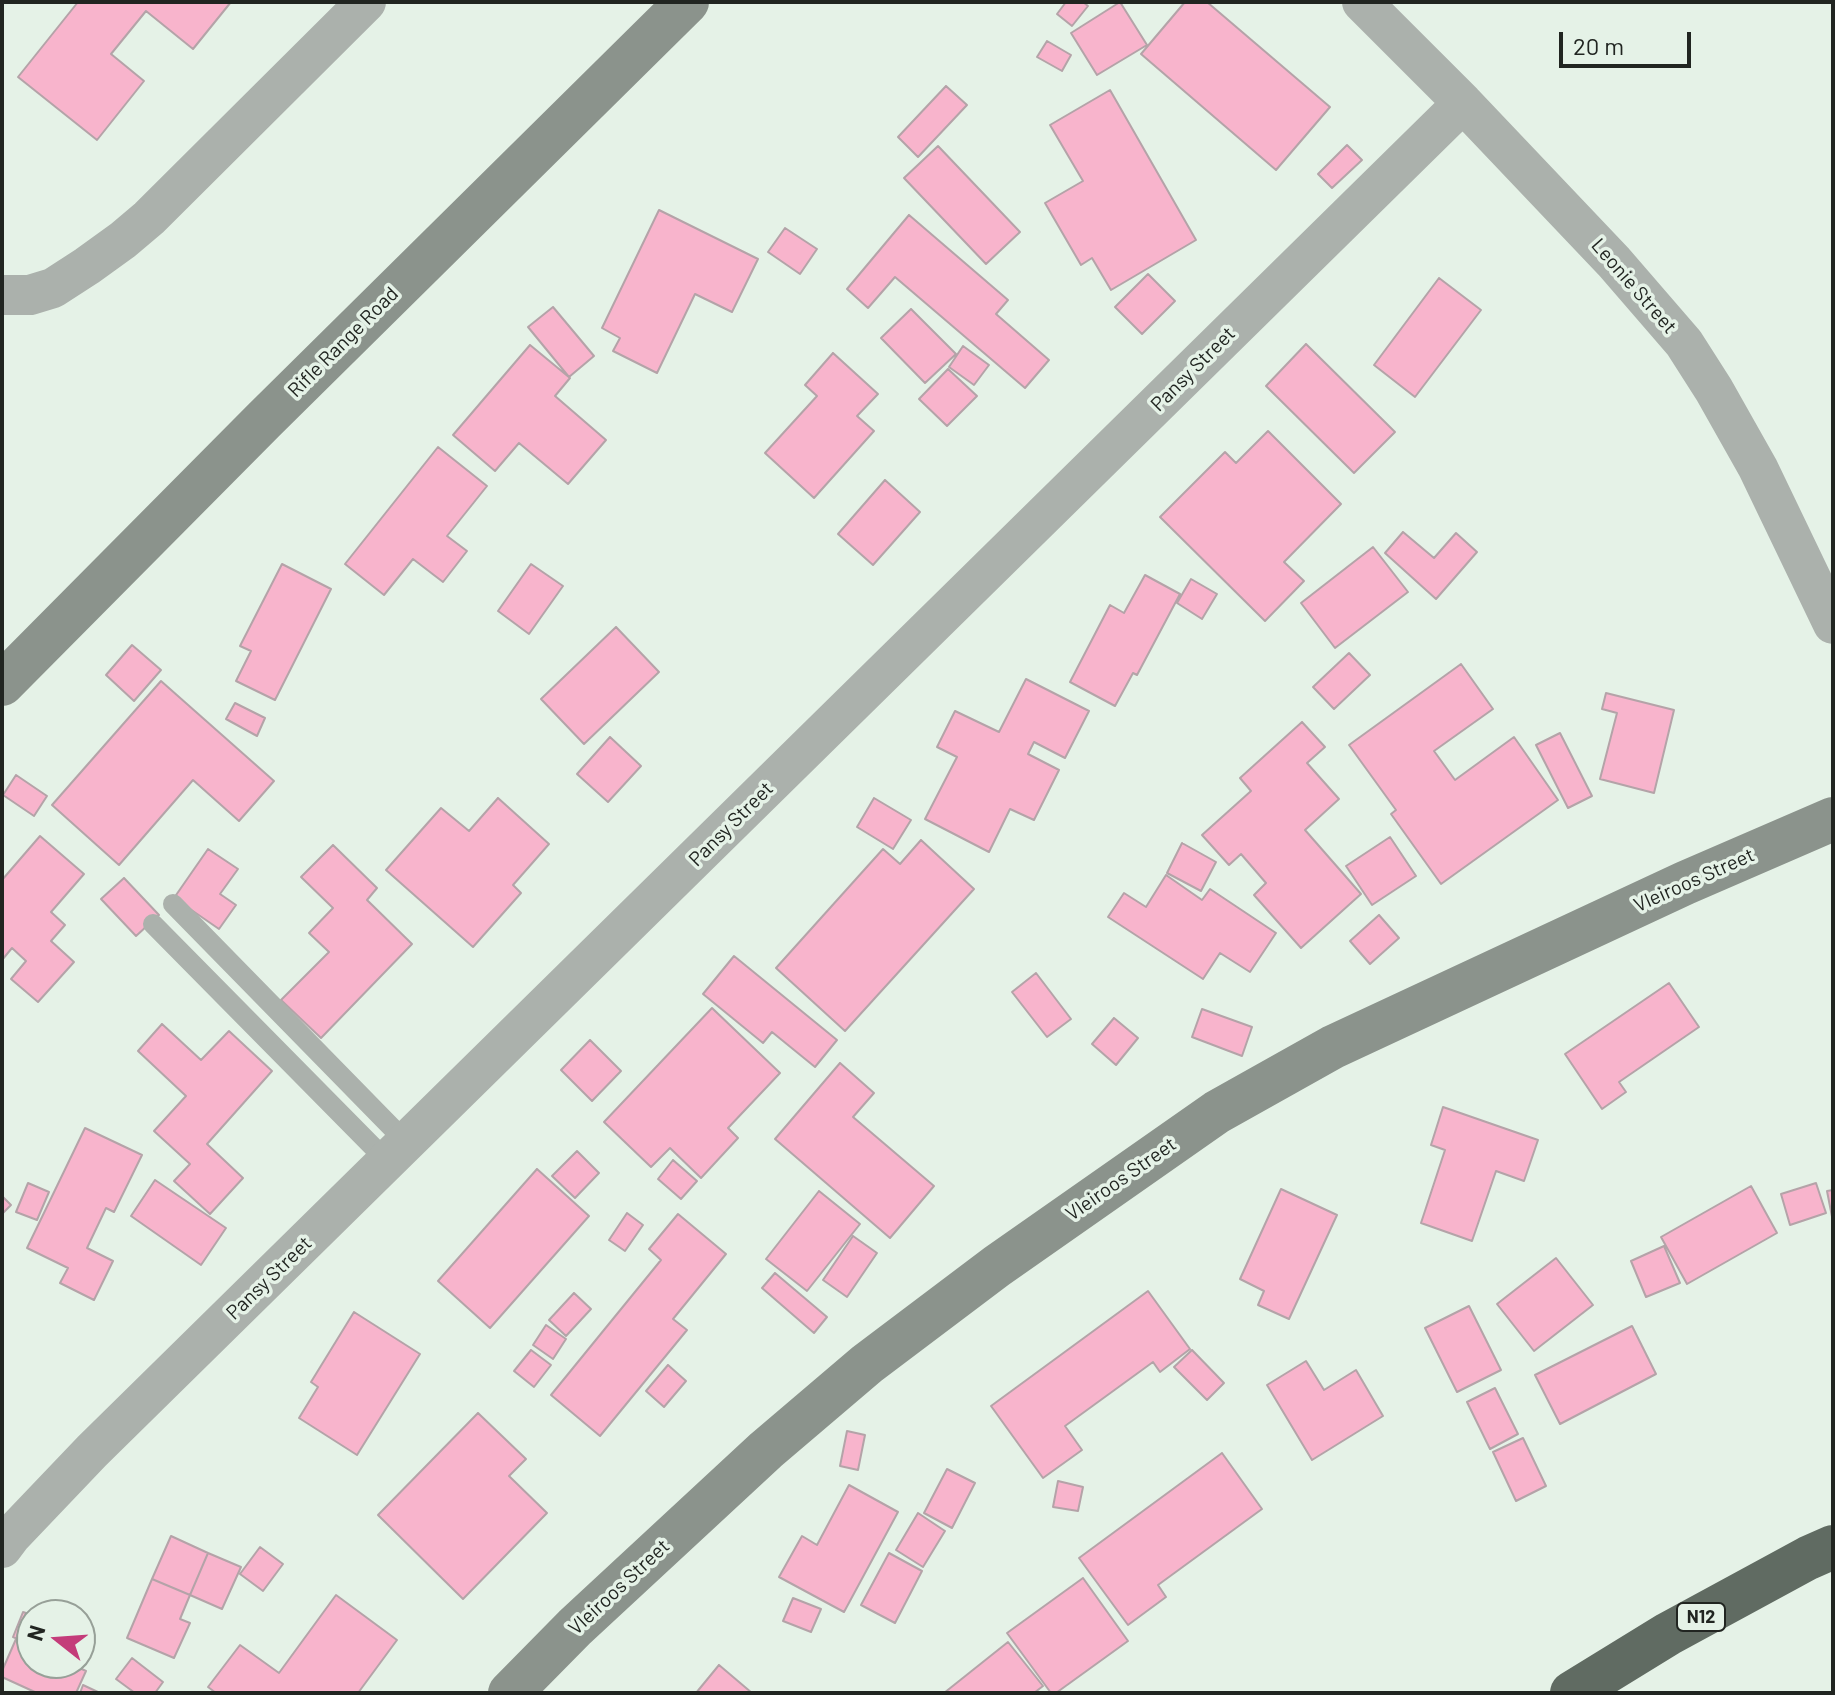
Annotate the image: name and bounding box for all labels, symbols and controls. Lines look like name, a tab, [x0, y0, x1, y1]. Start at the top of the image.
scale bar	[1563, 16, 1695, 66]
text: 20 m	[1573, 31, 1624, 60]
street label: Leonie Street	[1586, 234, 1682, 338]
street label: Rifle Range Road	[283, 282, 403, 402]
street label: Pansy Street	[1146, 322, 1240, 416]
street label: Pansy Street	[684, 777, 778, 871]
street label: Vleiroos Street	[1630, 843, 1758, 917]
street label: Vleiroos Street	[1061, 1132, 1181, 1226]
street label: Pansy Street	[221, 1231, 317, 1325]
street label: Vleiroos Street	[564, 1534, 674, 1640]
north arrow	[16, 1599, 96, 1679]
road number: N12	[1677, 1603, 1725, 1631]
text: N	[20, 1622, 50, 1643]

